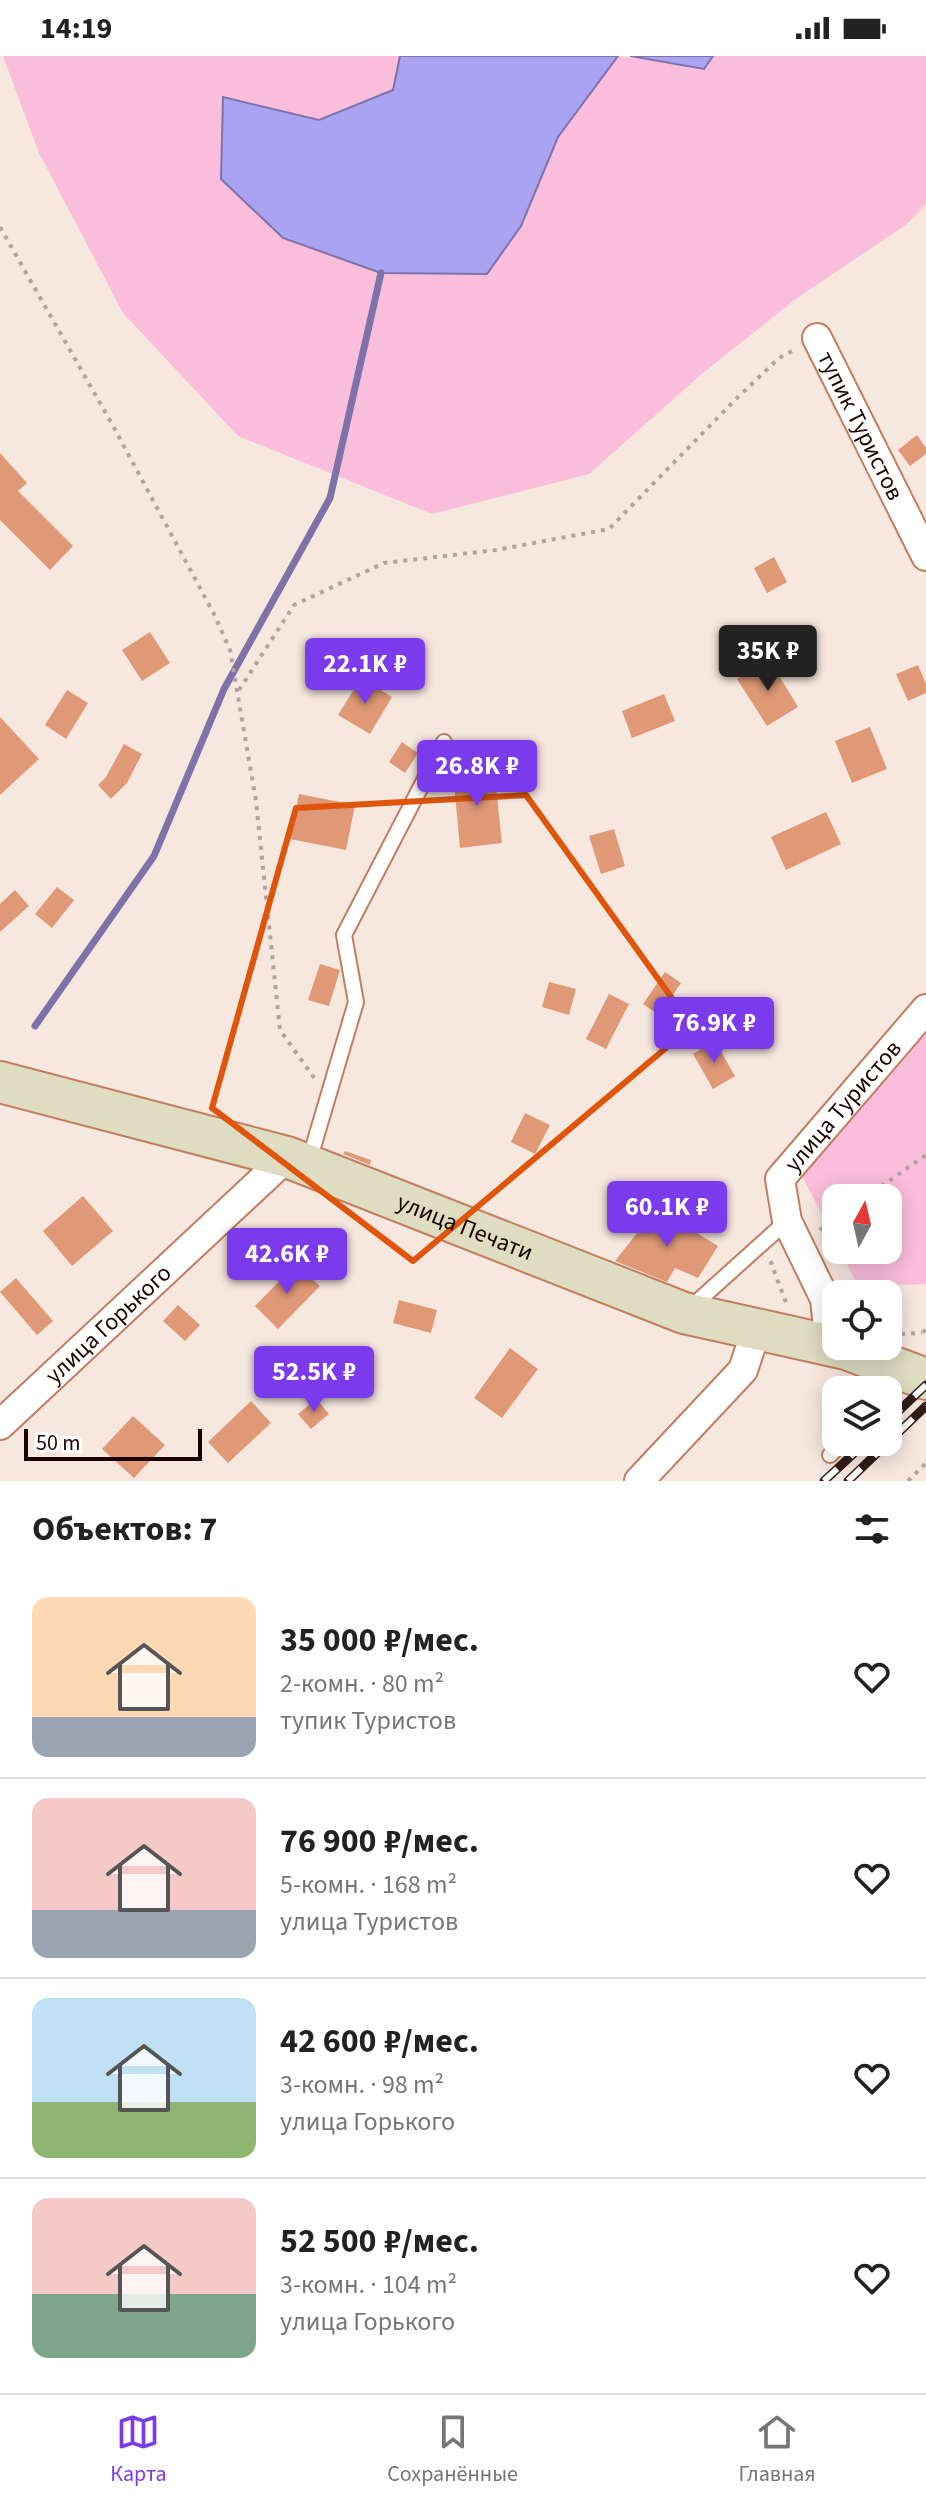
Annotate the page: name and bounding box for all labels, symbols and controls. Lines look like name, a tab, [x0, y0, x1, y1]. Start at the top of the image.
text: 14:19	[40, 7, 112, 50]
street label: тупик Туристов	[809, 345, 913, 506]
pin: 35K ₽	[712, 625, 824, 693]
text: 35K ₽	[737, 632, 799, 669]
pin: 22.1K ₽	[291, 638, 439, 706]
text: 22.1K ₽	[323, 645, 407, 682]
pin: 26.8K ₽	[403, 740, 551, 808]
text: 26.8K ₽	[435, 747, 519, 784]
pin: 76.9K ₽	[640, 997, 788, 1065]
text: 76.9K ₽	[672, 1004, 756, 1041]
street label: улица Туристов	[776, 1032, 910, 1180]
pin: 60.1K ₽	[593, 1181, 741, 1249]
street label: улица Печати	[392, 1184, 538, 1270]
north arrow	[822, 1184, 902, 1264]
map controls	[822, 1184, 902, 1456]
text: 60.1K ₽	[625, 1188, 709, 1225]
pin: 42.6K ₽	[213, 1228, 361, 1296]
text: 42.6K ₽	[245, 1235, 329, 1272]
street label: улица Горького	[37, 1256, 179, 1392]
button: locate	[822, 1280, 902, 1360]
pin: 52.5K ₽	[240, 1346, 388, 1414]
text: 52.5K ₽	[272, 1353, 356, 1390]
button: layers	[822, 1376, 902, 1456]
scale bar	[24, 1425, 202, 1461]
text: 50 m	[36, 1427, 81, 1459]
text: Объектов: 7	[32, 1505, 217, 1554]
icon: filters	[850, 1507, 894, 1551]
text: 35 000 ₽/мес.	[280, 1616, 479, 1665]
icon: home	[96, 1629, 192, 1725]
icon: heart	[850, 1655, 894, 1699]
text: 2-комн. · 80 m²	[280, 1665, 444, 1702]
text: тупик Туристов	[280, 1702, 456, 1739]
text: 76 900 ₽/мес.	[280, 1817, 479, 1866]
icon: home	[96, 1830, 192, 1926]
icon: heart	[850, 1856, 894, 1900]
text: 5-комн. · 168 m²	[280, 1866, 457, 1903]
text: улица Туристов	[280, 1903, 458, 1940]
text: 42 600 ₽/мес.	[280, 2017, 479, 2066]
icon: home	[96, 2030, 192, 2126]
icon: heart	[850, 2056, 894, 2100]
text: 3-комн. · 98 m²	[280, 2066, 444, 2103]
text: улица Горького	[280, 2103, 455, 2140]
text: 52 500 ₽/мес.	[280, 2217, 479, 2266]
icon: home	[96, 2230, 192, 2326]
icon: heart	[850, 2256, 894, 2300]
text: 3-комн. · 104 m²	[280, 2266, 457, 2303]
text: улица Горького	[280, 2303, 455, 2340]
tab: Карта	[110, 2410, 167, 2490]
tab: Сохранённые	[387, 2410, 518, 2490]
tab: Главная	[738, 2410, 816, 2490]

